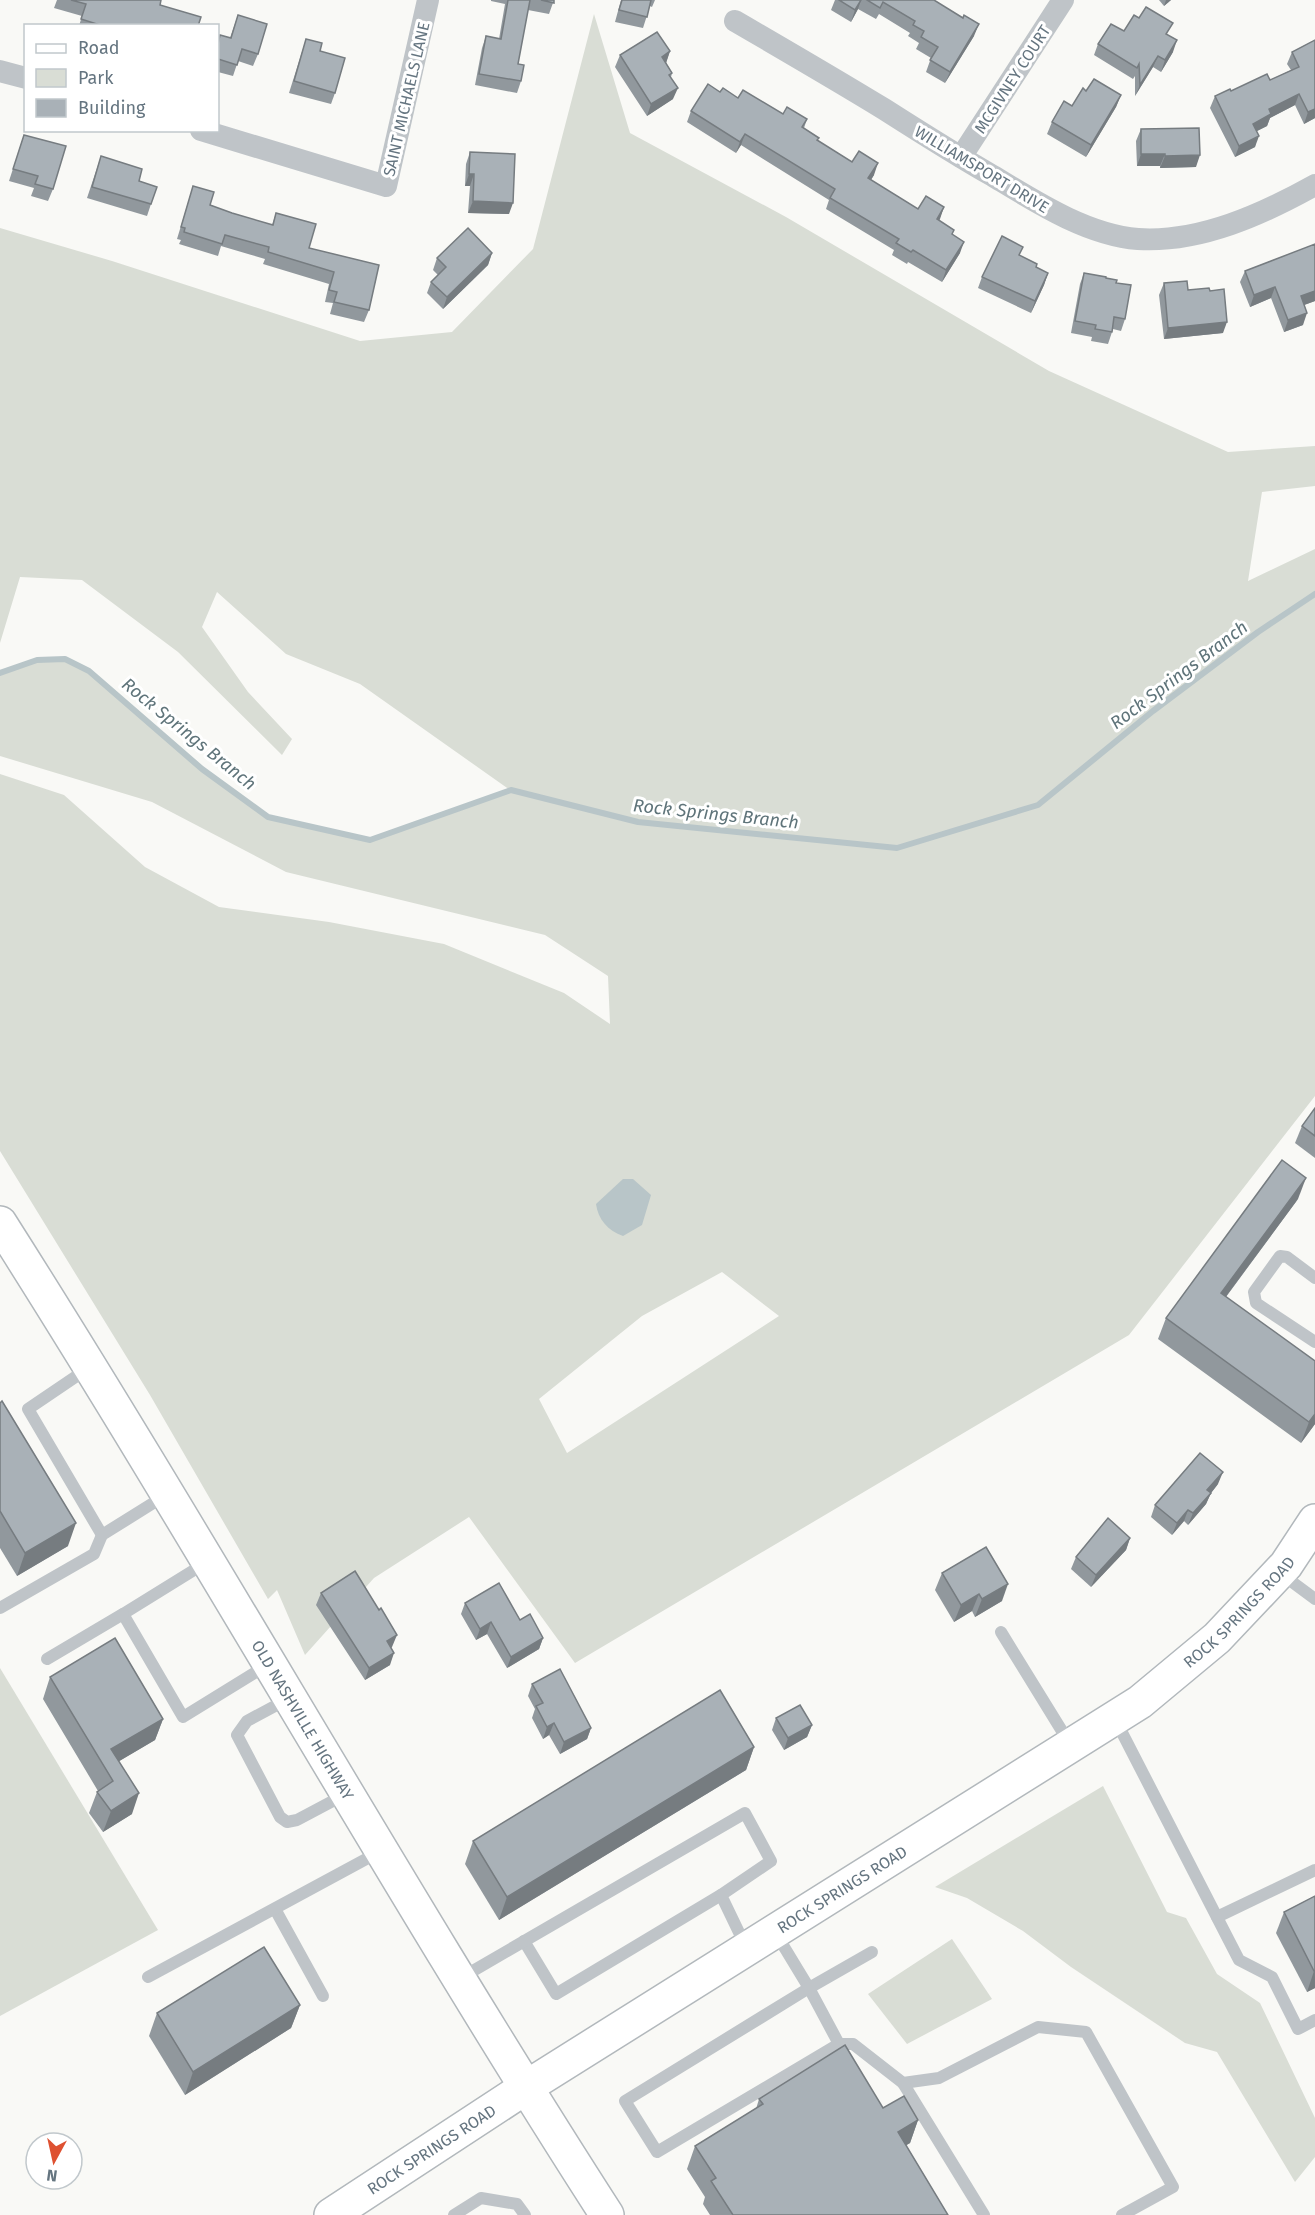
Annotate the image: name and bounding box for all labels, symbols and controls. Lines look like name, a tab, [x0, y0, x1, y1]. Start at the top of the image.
street label: SAINT MICHAELS LANE	[379, 20, 434, 178]
street label: MCGIVNEY COURT	[970, 21, 1055, 137]
legend	[24, 24, 219, 132]
text: Road	[78, 37, 120, 59]
text: Park	[78, 67, 114, 89]
text: Building	[78, 97, 146, 119]
street label: WILLIAMSPORT DRIVE	[911, 122, 1052, 217]
water label: Rock Springs Branch	[1106, 616, 1252, 734]
water label: Rock Springs Branch	[117, 673, 261, 795]
water label: Rock Springs Branch	[632, 794, 800, 834]
street label: ROCK SPRINGS ROAD	[1180, 1553, 1299, 1672]
street label: OLD NASHVILLE HIGHWAY	[248, 1637, 358, 1804]
street label: ROCK SPRINGS ROAD	[774, 1842, 911, 1937]
street label: ROCK SPRINGS ROAD	[364, 2101, 500, 2199]
north arrow	[24, 2131, 84, 2191]
text: N	[45, 2165, 59, 2186]

